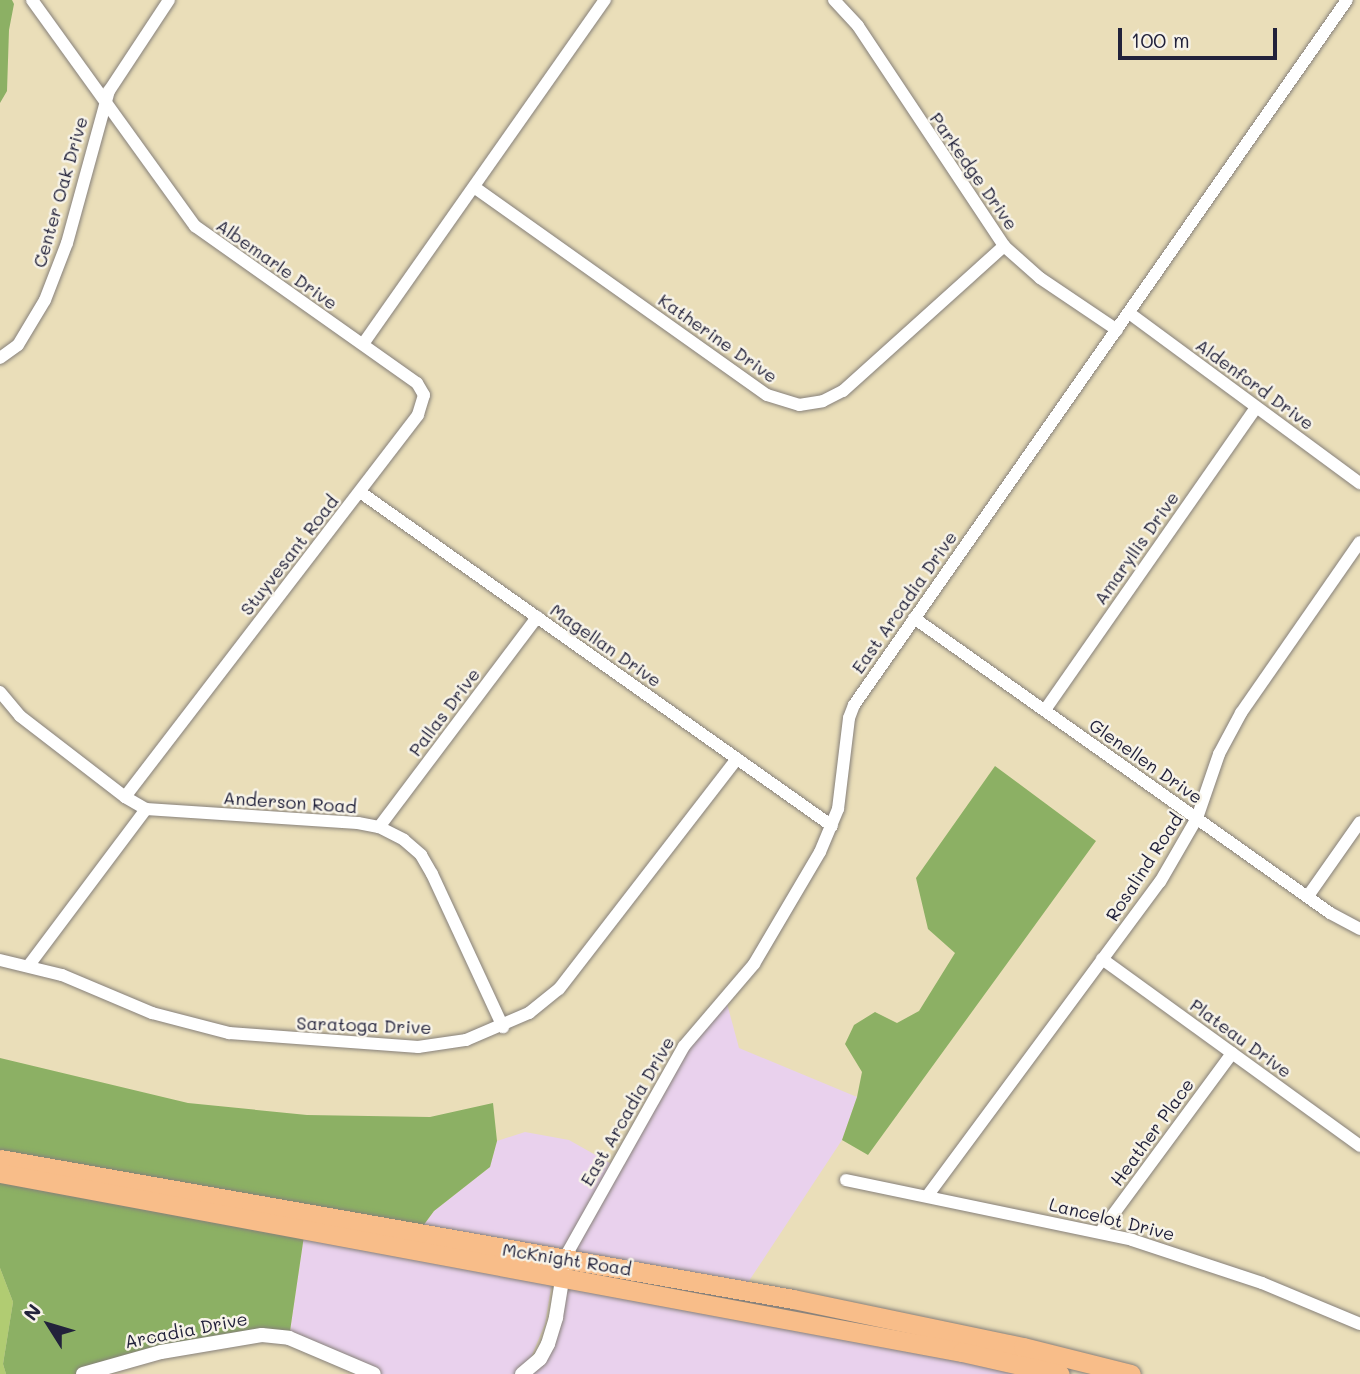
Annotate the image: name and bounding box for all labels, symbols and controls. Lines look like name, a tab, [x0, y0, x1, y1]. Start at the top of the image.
scale bar	[1122, 14, 1281, 58]
text: 100 m	[1131, 26, 1190, 53]
street label: Parkedge Drive	[925, 108, 1023, 234]
street label: Center Oak Drive	[28, 114, 92, 270]
street label: Albemarle Drive	[212, 214, 342, 314]
street label: Katherine Drive	[654, 289, 782, 387]
street label: Aldenford Drive	[1192, 334, 1318, 434]
street label: Amaryllis Drive	[1089, 487, 1183, 609]
street label: Stuyvesant Road	[235, 491, 343, 619]
street label: East Arcadia Drive	[847, 527, 961, 677]
street label: Magellan Drive	[546, 599, 666, 691]
street label: Pallas Drive	[404, 664, 484, 760]
street label: Glenellen Drive	[1085, 714, 1207, 808]
street label: Anderson Road	[222, 787, 358, 817]
street label: Rosalind Road	[1101, 809, 1187, 925]
street label: Plateau Drive	[1186, 994, 1296, 1082]
street label: Saratoga Drive	[296, 1012, 432, 1038]
street label: East Arcadia Drive	[575, 1033, 679, 1189]
street label: Heather Place	[1106, 1074, 1198, 1190]
street label: Lancelot Drive	[1047, 1193, 1177, 1245]
street label: McKnight Road	[501, 1238, 633, 1280]
north arrow	[14, 1290, 84, 1360]
text: N	[18, 1299, 46, 1325]
street label: Arcadia Drive	[123, 1307, 249, 1353]

